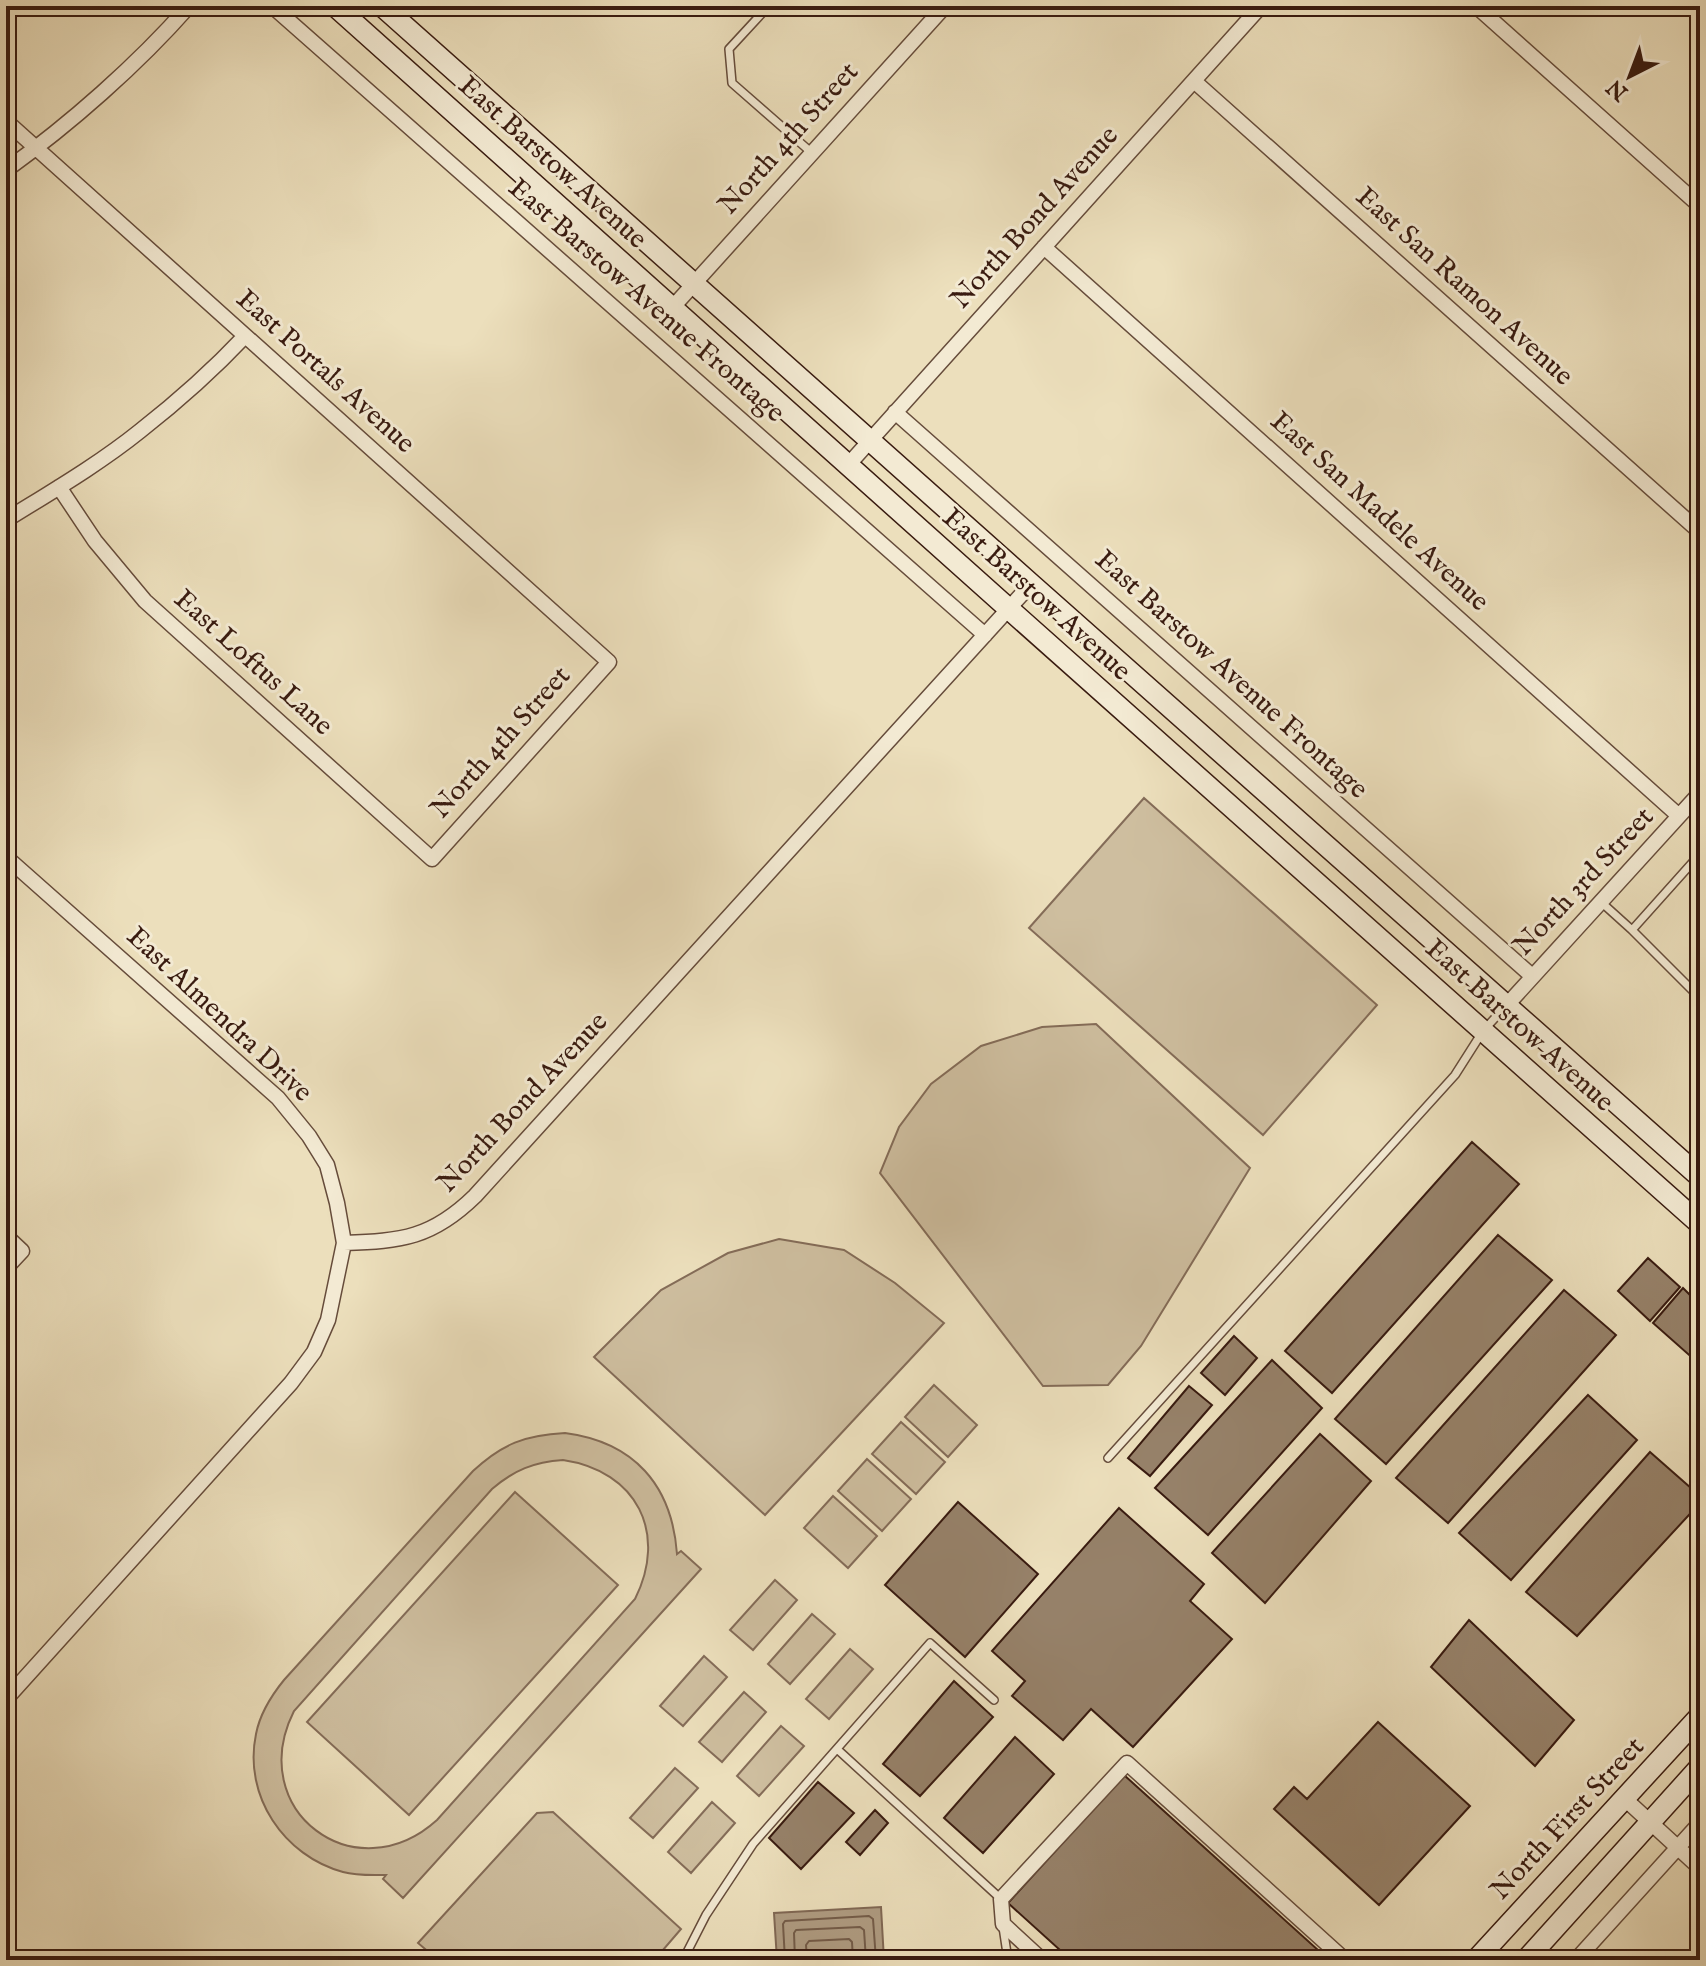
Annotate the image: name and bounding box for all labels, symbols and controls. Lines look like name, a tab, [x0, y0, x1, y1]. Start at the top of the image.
north arrow	[1590, 36, 1670, 116]
street label: North 4th Street	[711, 55, 867, 223]
street label: East Barstow Avenue	[450, 69, 654, 257]
text: N	[1602, 73, 1635, 107]
street label: North Bond Avenue	[944, 119, 1127, 317]
street label: East Barstow Avenue Frontage	[500, 171, 792, 431]
street label: East San Ramon Avenue	[1348, 180, 1580, 394]
street label: East Portals Avenue	[228, 282, 422, 462]
street label: East San Madele Avenue	[1262, 404, 1496, 620]
street label: East Barstow Avenue	[934, 501, 1138, 689]
street label: East Barstow Avenue Frontage	[1087, 543, 1375, 807]
street label: East Loftus Lane	[166, 582, 340, 744]
street label: North 4th Street	[423, 659, 579, 827]
street label: North 3rd Street	[1506, 800, 1662, 964]
street label: East Almendra Drive	[119, 920, 319, 1110]
street label: East Barstow Avenue	[1417, 932, 1621, 1120]
street label: North Bond Avenue	[430, 1005, 616, 1201]
street label: North First Street	[1484, 1730, 1653, 1908]

